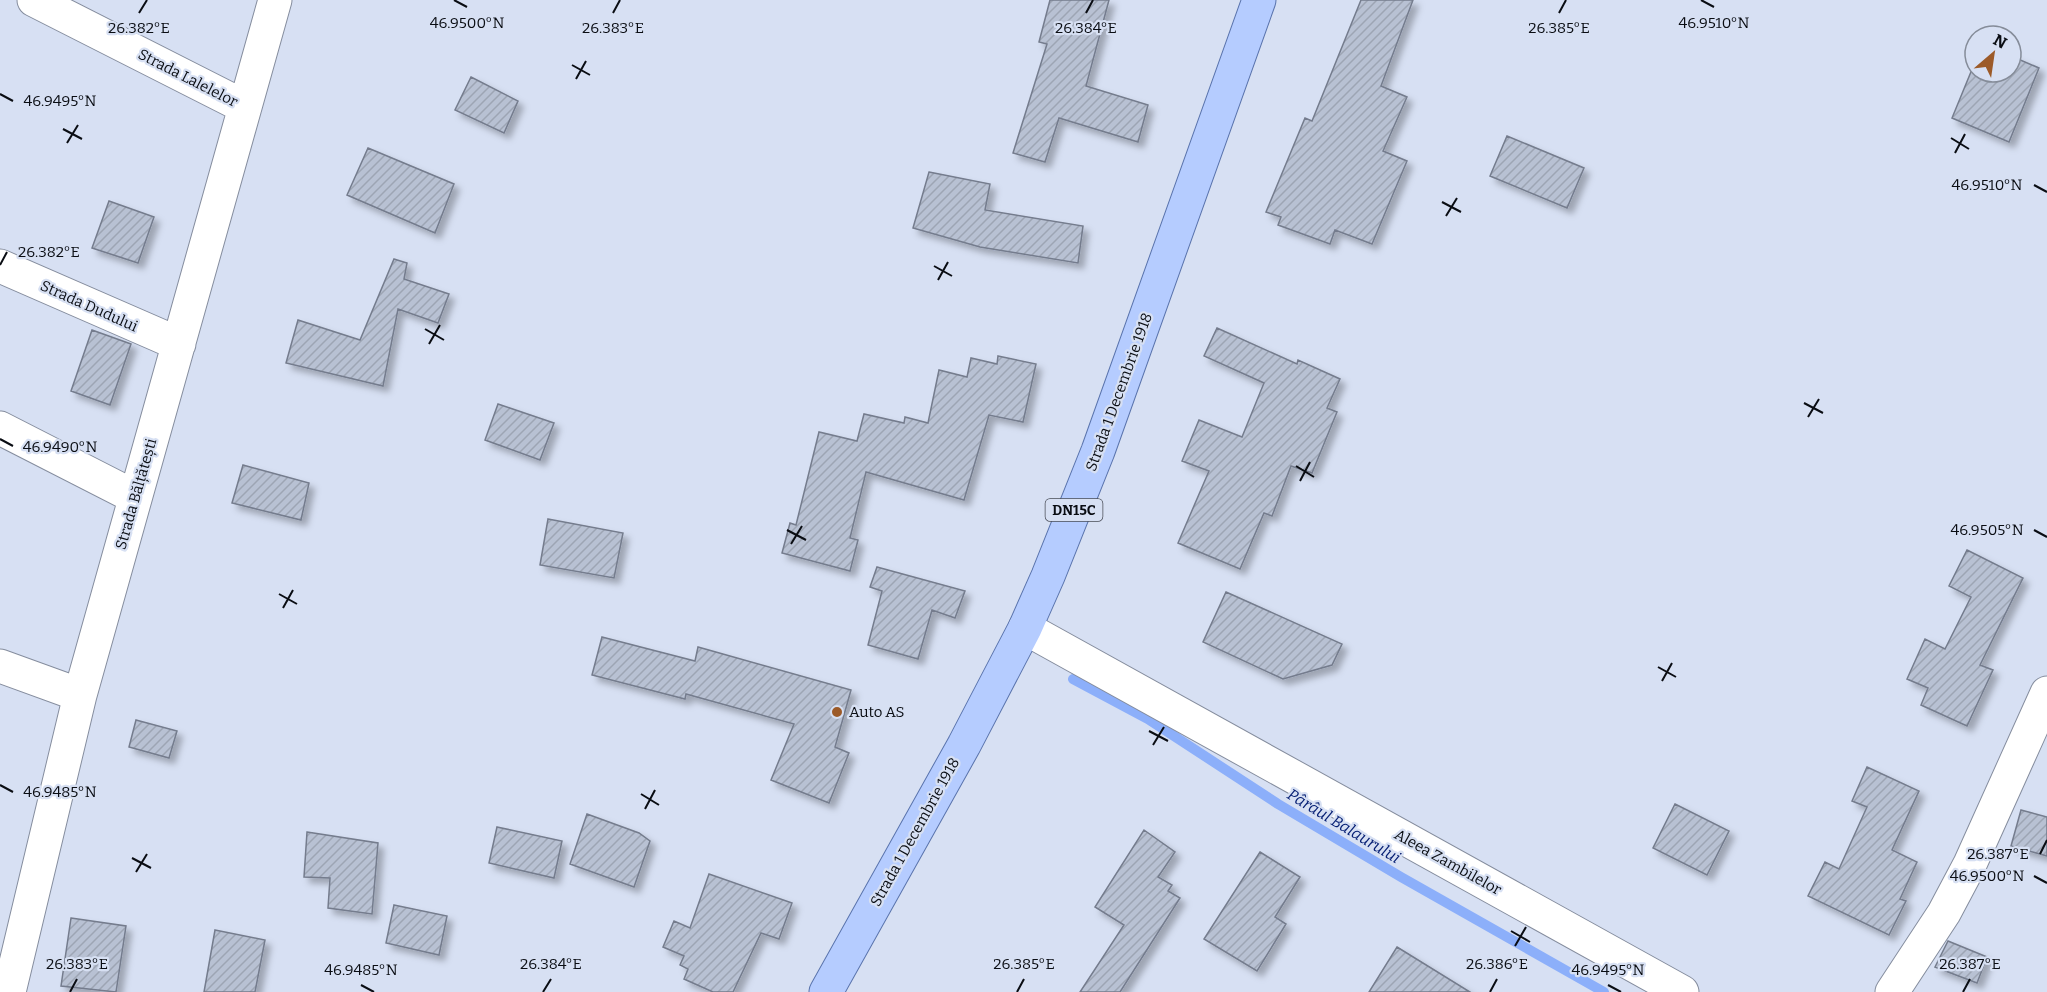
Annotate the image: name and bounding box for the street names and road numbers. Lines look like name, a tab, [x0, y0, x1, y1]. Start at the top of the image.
street label: Strada Lalelelor	[135, 45, 241, 111]
street label: Strada Dudului	[38, 276, 141, 336]
street label: Strada 1 Decembrie 1918	[1082, 310, 1156, 474]
street label: Strada Bălțătești	[112, 436, 162, 552]
road number: DN15C	[1046, 499, 1102, 521]
street label: Strada 1 Decembrie 1918	[867, 755, 963, 909]
street label: Aleea Zambilelor	[1391, 825, 1505, 899]

